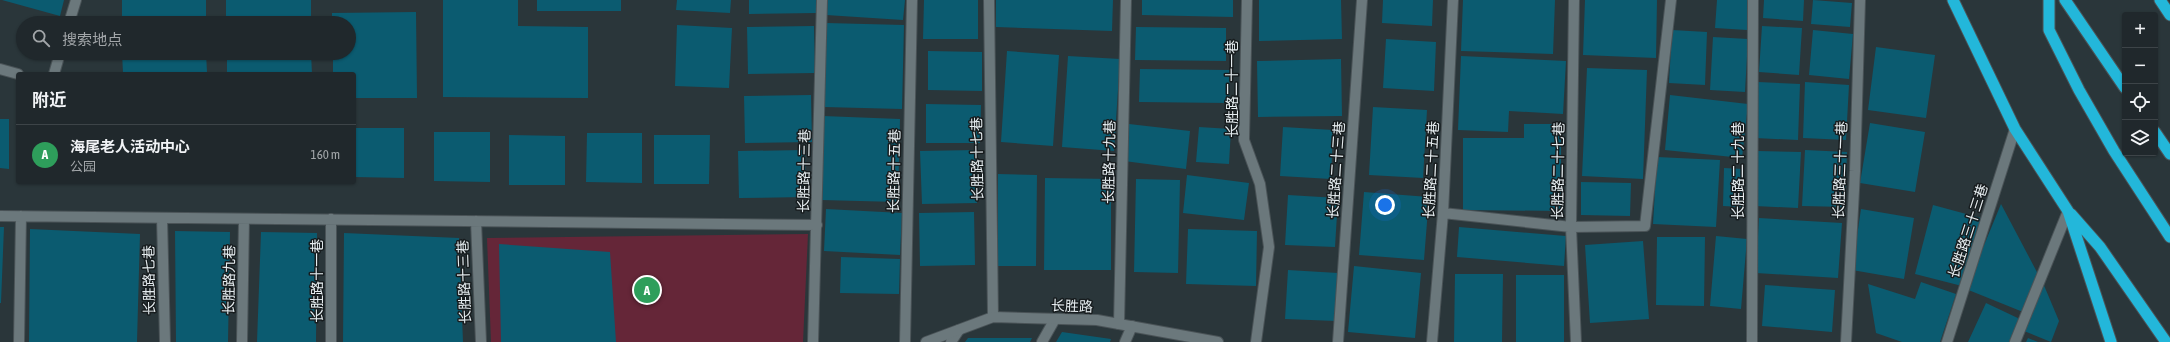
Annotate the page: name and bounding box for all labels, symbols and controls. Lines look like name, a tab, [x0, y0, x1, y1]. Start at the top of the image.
map controls	[2122, 12, 2158, 156]
button: +	[2122, 12, 2158, 48]
search box	[16, 16, 356, 60]
icon: search	[30, 27, 52, 49]
text: 搜索地点	[62, 31, 122, 48]
street label: 长胜路二十一巷	[1224, 40, 1240, 138]
button: −	[2122, 48, 2158, 84]
button: locate	[2122, 84, 2158, 120]
text: 附近	[32, 90, 66, 110]
street label: 长胜路十七巷	[968, 117, 986, 201]
street label: 长胜路十九巷	[1100, 120, 1118, 204]
button: layers	[2122, 120, 2158, 156]
street label: 长胜路二十三巷	[1325, 121, 1347, 219]
street label: 长胜路二十五巷	[1420, 121, 1442, 219]
street label: 长胜路三十一巷	[1830, 121, 1850, 219]
street label: 长胜路二十七巷	[1549, 122, 1567, 220]
street label: 长胜路二十九巷	[1730, 122, 1746, 220]
street label: 长胜路十三巷	[795, 129, 813, 213]
street label: 长胜路十五巷	[885, 129, 903, 213]
text: 海尾老人活动中心	[70, 138, 190, 155]
text: A	[42, 147, 48, 162]
text: 160 m	[311, 147, 340, 162]
text: 公园	[70, 159, 96, 174]
street label: 长胜路三十三巷	[1945, 182, 1991, 280]
your location	[1375, 195, 1395, 215]
street label: 长胜路十一巷	[309, 239, 325, 323]
street label: 长胜路十三巷	[455, 240, 473, 324]
street label: 长胜路七巷	[140, 245, 158, 315]
street label: 长胜路九巷	[220, 245, 238, 315]
pin: A	[634, 275, 660, 305]
street label: 长胜路	[1051, 297, 1093, 315]

